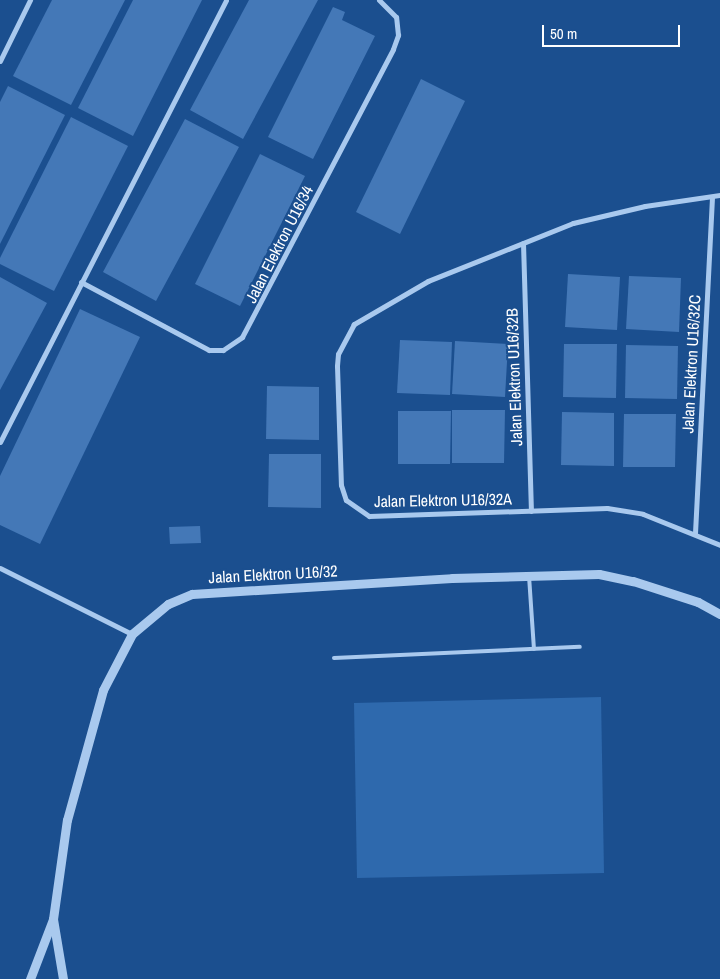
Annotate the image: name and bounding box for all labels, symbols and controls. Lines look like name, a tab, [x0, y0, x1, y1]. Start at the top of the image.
scale bar	[545, 15, 682, 47]
text: 50 m	[550, 23, 577, 44]
street label: Jalan Elektron U16/34	[241, 182, 317, 306]
street label: Jalan Elektron U16/32C	[678, 294, 704, 434]
street label: Jalan Elektron U16/32B	[502, 308, 526, 446]
street label: Jalan Elektron U16/32A	[374, 489, 512, 511]
street label: Jalan Elektron U16/32	[208, 561, 338, 587]

